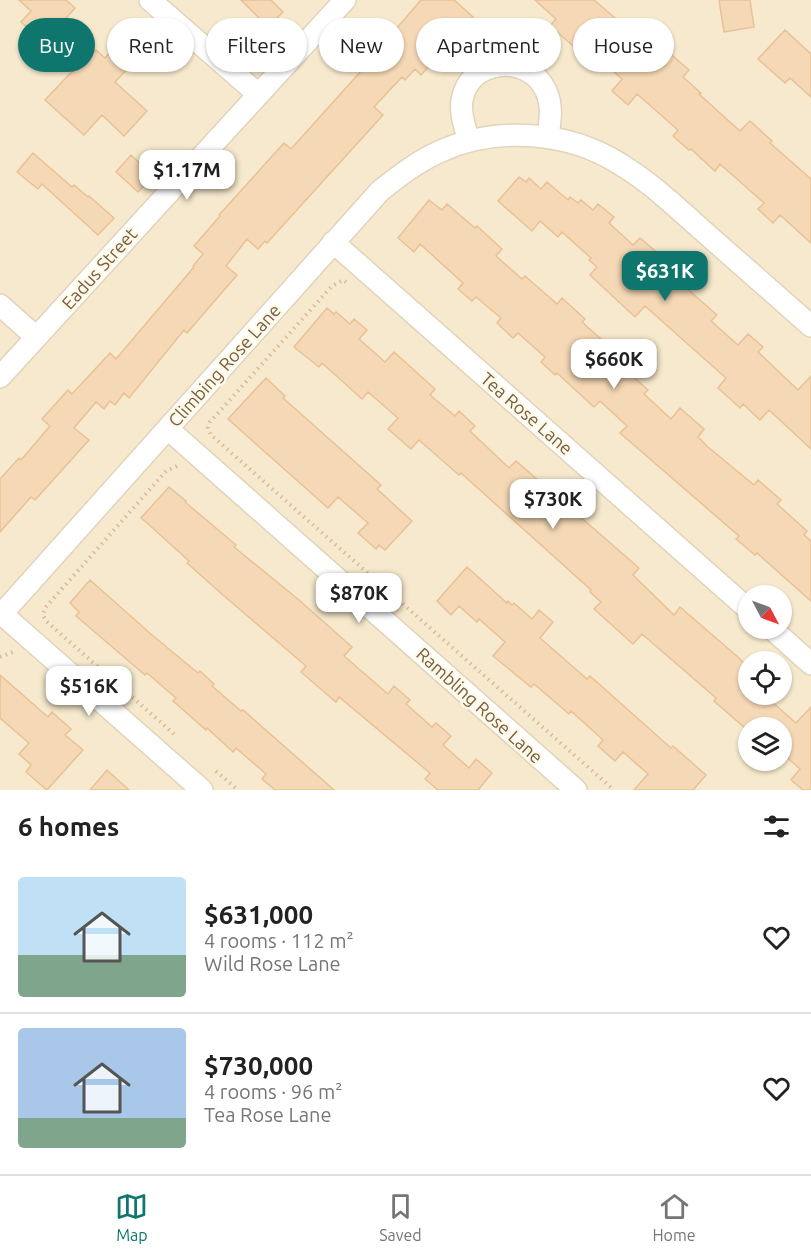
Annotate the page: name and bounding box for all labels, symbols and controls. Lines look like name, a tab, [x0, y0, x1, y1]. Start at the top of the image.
chip: Buy	[18, 18, 95, 72]
chip: Rent	[107, 18, 194, 72]
chip: Filters	[206, 18, 307, 72]
chip: New	[319, 18, 404, 72]
chip: Apartment	[416, 18, 561, 72]
chip: House	[573, 18, 674, 72]
pin: $1.17M	[138, 150, 236, 201]
text: $1.17M	[153, 158, 221, 181]
street label: Eadus Street	[57, 223, 141, 313]
pin: $631K	[623, 251, 707, 302]
text: $631K	[636, 259, 694, 282]
street label: Climbing Rose Lane	[164, 300, 284, 430]
pin: $660K	[572, 339, 656, 390]
text: $660K	[585, 347, 643, 370]
street label: Tea Rose Lane	[477, 368, 577, 458]
pin: $730K	[511, 479, 595, 530]
text: $730K	[524, 487, 582, 510]
pin: $870K	[317, 573, 401, 624]
text: $870K	[330, 581, 388, 604]
north arrow	[738, 585, 792, 639]
map controls	[738, 585, 792, 771]
street label: Rambling Rose Lane	[413, 643, 547, 767]
button: locate	[738, 651, 792, 705]
pin: $516K	[47, 666, 131, 717]
text: $516K	[60, 674, 118, 697]
button: layers	[738, 717, 792, 771]
icon: filters	[760, 810, 793, 843]
text: 6 homes	[18, 812, 119, 841]
text: $631,000	[204, 900, 313, 929]
icon: home	[66, 901, 138, 973]
icon: heart	[760, 921, 793, 954]
text: 4 rooms · 112 m²	[204, 929, 354, 952]
text: Wild Rose Lane	[204, 952, 341, 975]
text: $730,000	[204, 1051, 313, 1080]
icon: home	[66, 1052, 138, 1124]
icon: heart	[760, 1072, 793, 1105]
text: 4 rooms · 96 m²	[204, 1080, 342, 1103]
text: Tea Rose Lane	[204, 1103, 331, 1126]
tab: Map	[115, 1190, 148, 1244]
tab: Saved	[379, 1190, 422, 1244]
tab: Home	[652, 1190, 696, 1244]

